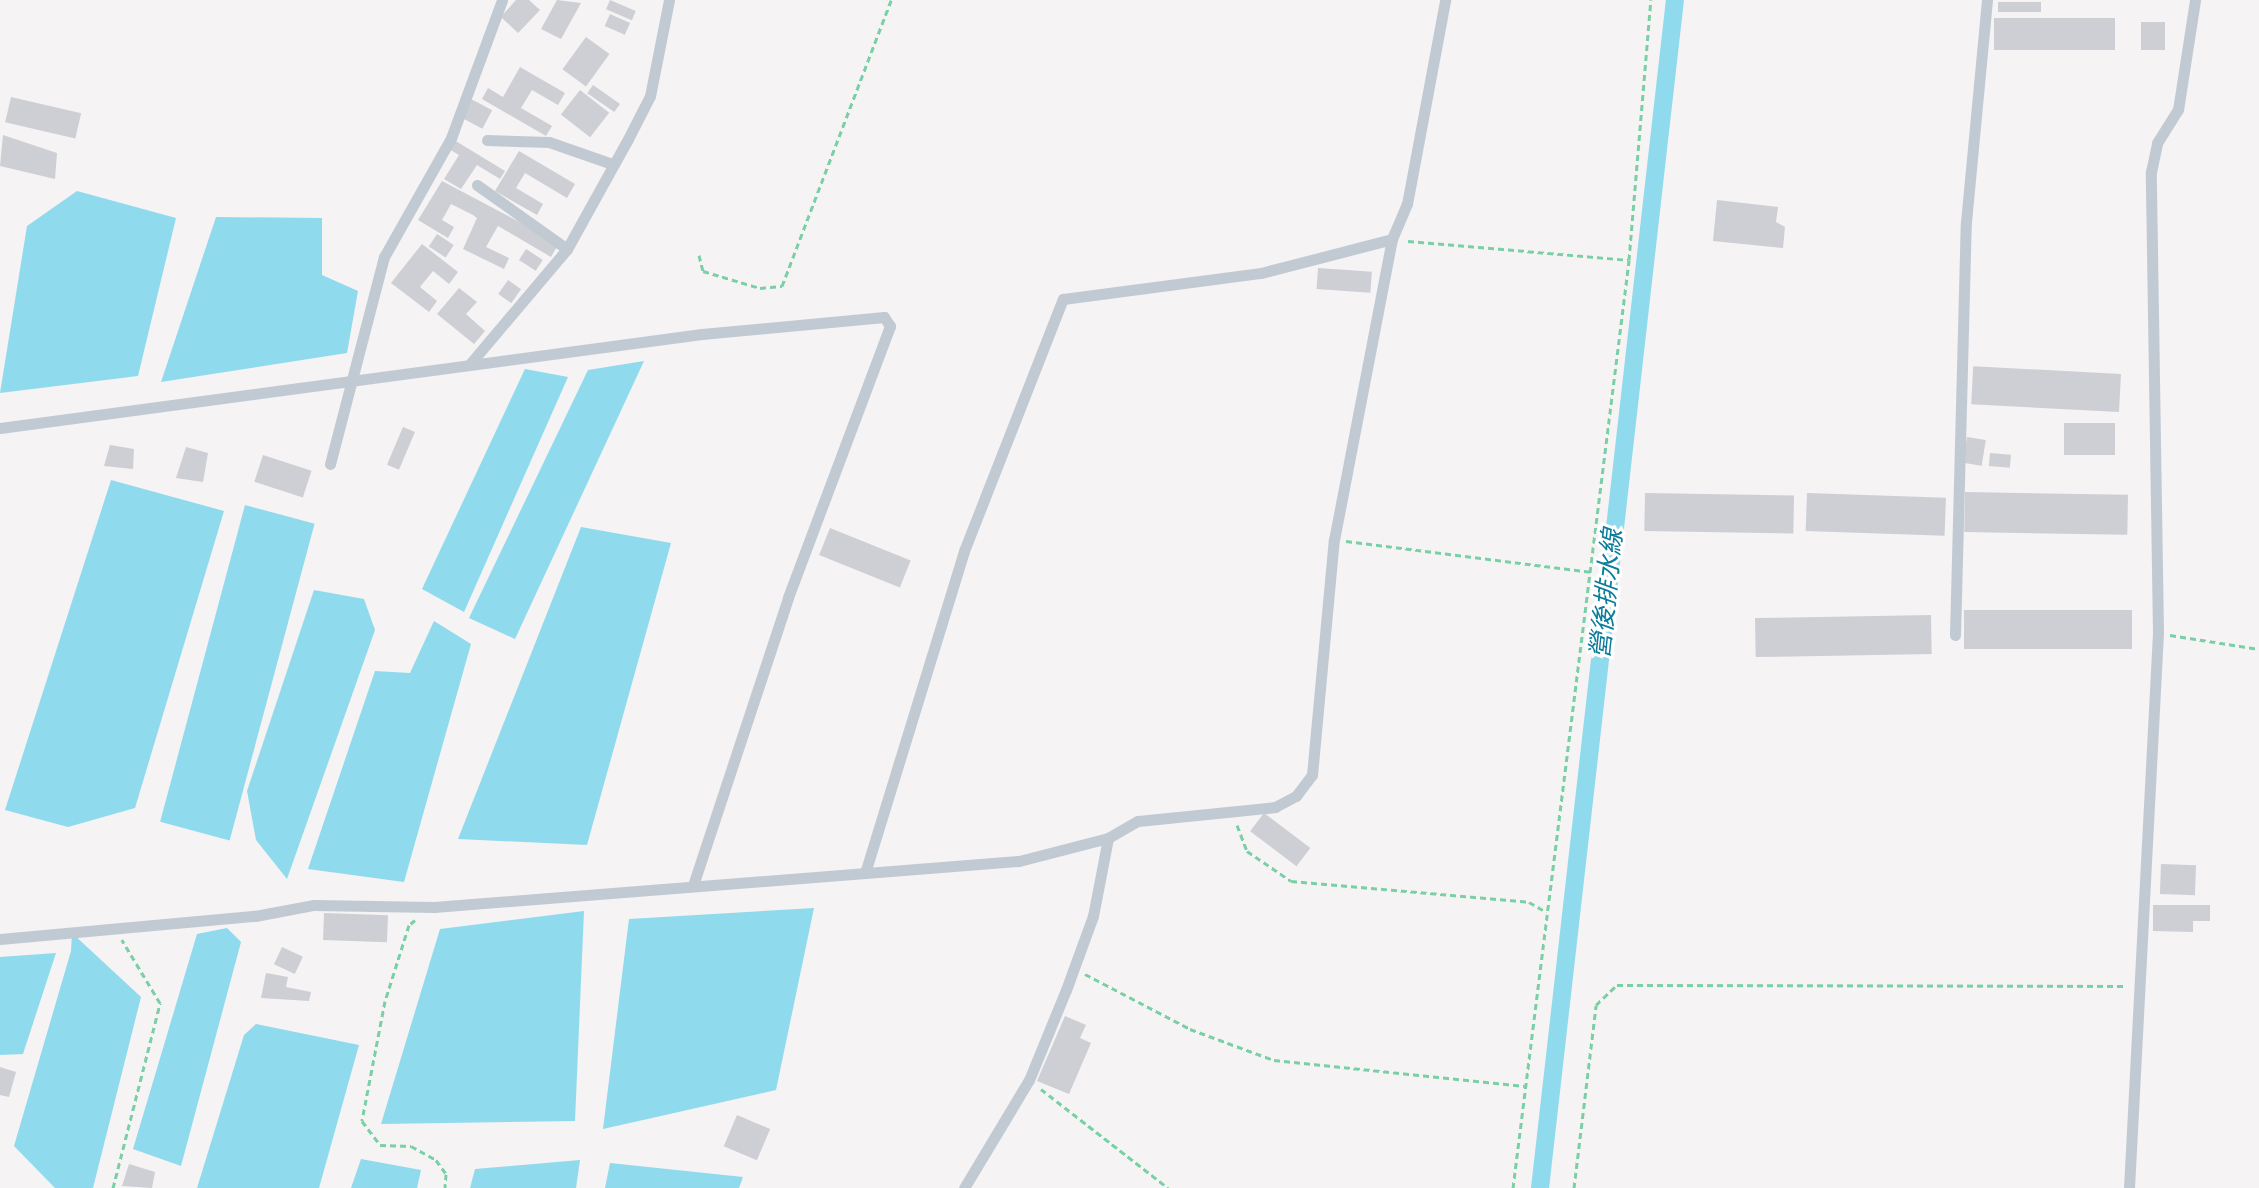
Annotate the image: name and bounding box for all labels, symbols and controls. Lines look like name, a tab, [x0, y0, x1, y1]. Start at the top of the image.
water label: 營後排水線	[1585, 528, 1629, 660]

